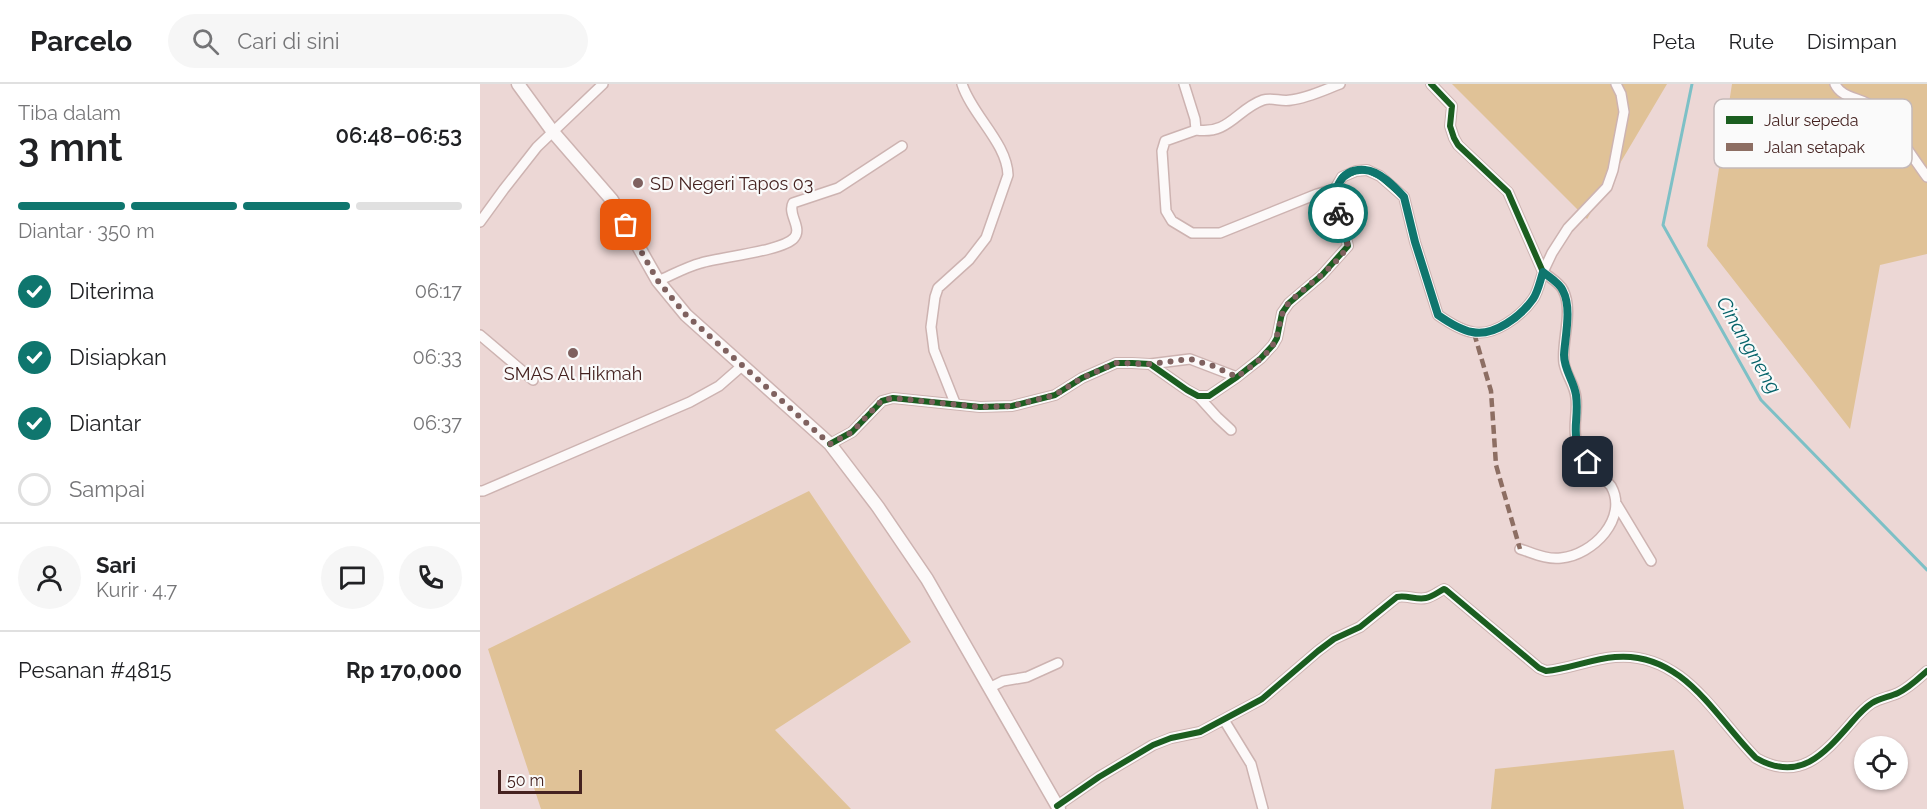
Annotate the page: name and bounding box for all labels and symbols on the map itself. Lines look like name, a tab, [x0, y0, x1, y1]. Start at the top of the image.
legend	[1714, 99, 1912, 168]
text: Jalur sepeda	[1764, 111, 1859, 130]
text: Jalan setapak	[1764, 138, 1865, 157]
place label: SD Negeri Tapos 03	[650, 173, 813, 194]
marker: SD Negeri Tapos 03	[631, 176, 645, 190]
courier	[1308, 183, 1368, 243]
pin	[600, 199, 651, 250]
water label: Cinangneng	[1711, 292, 1787, 398]
marker: SMAS Al Hikmah	[566, 346, 580, 360]
place label: SMAS Al Hikmah	[504, 363, 642, 384]
pin	[1562, 436, 1613, 487]
scale bar	[498, 767, 582, 794]

